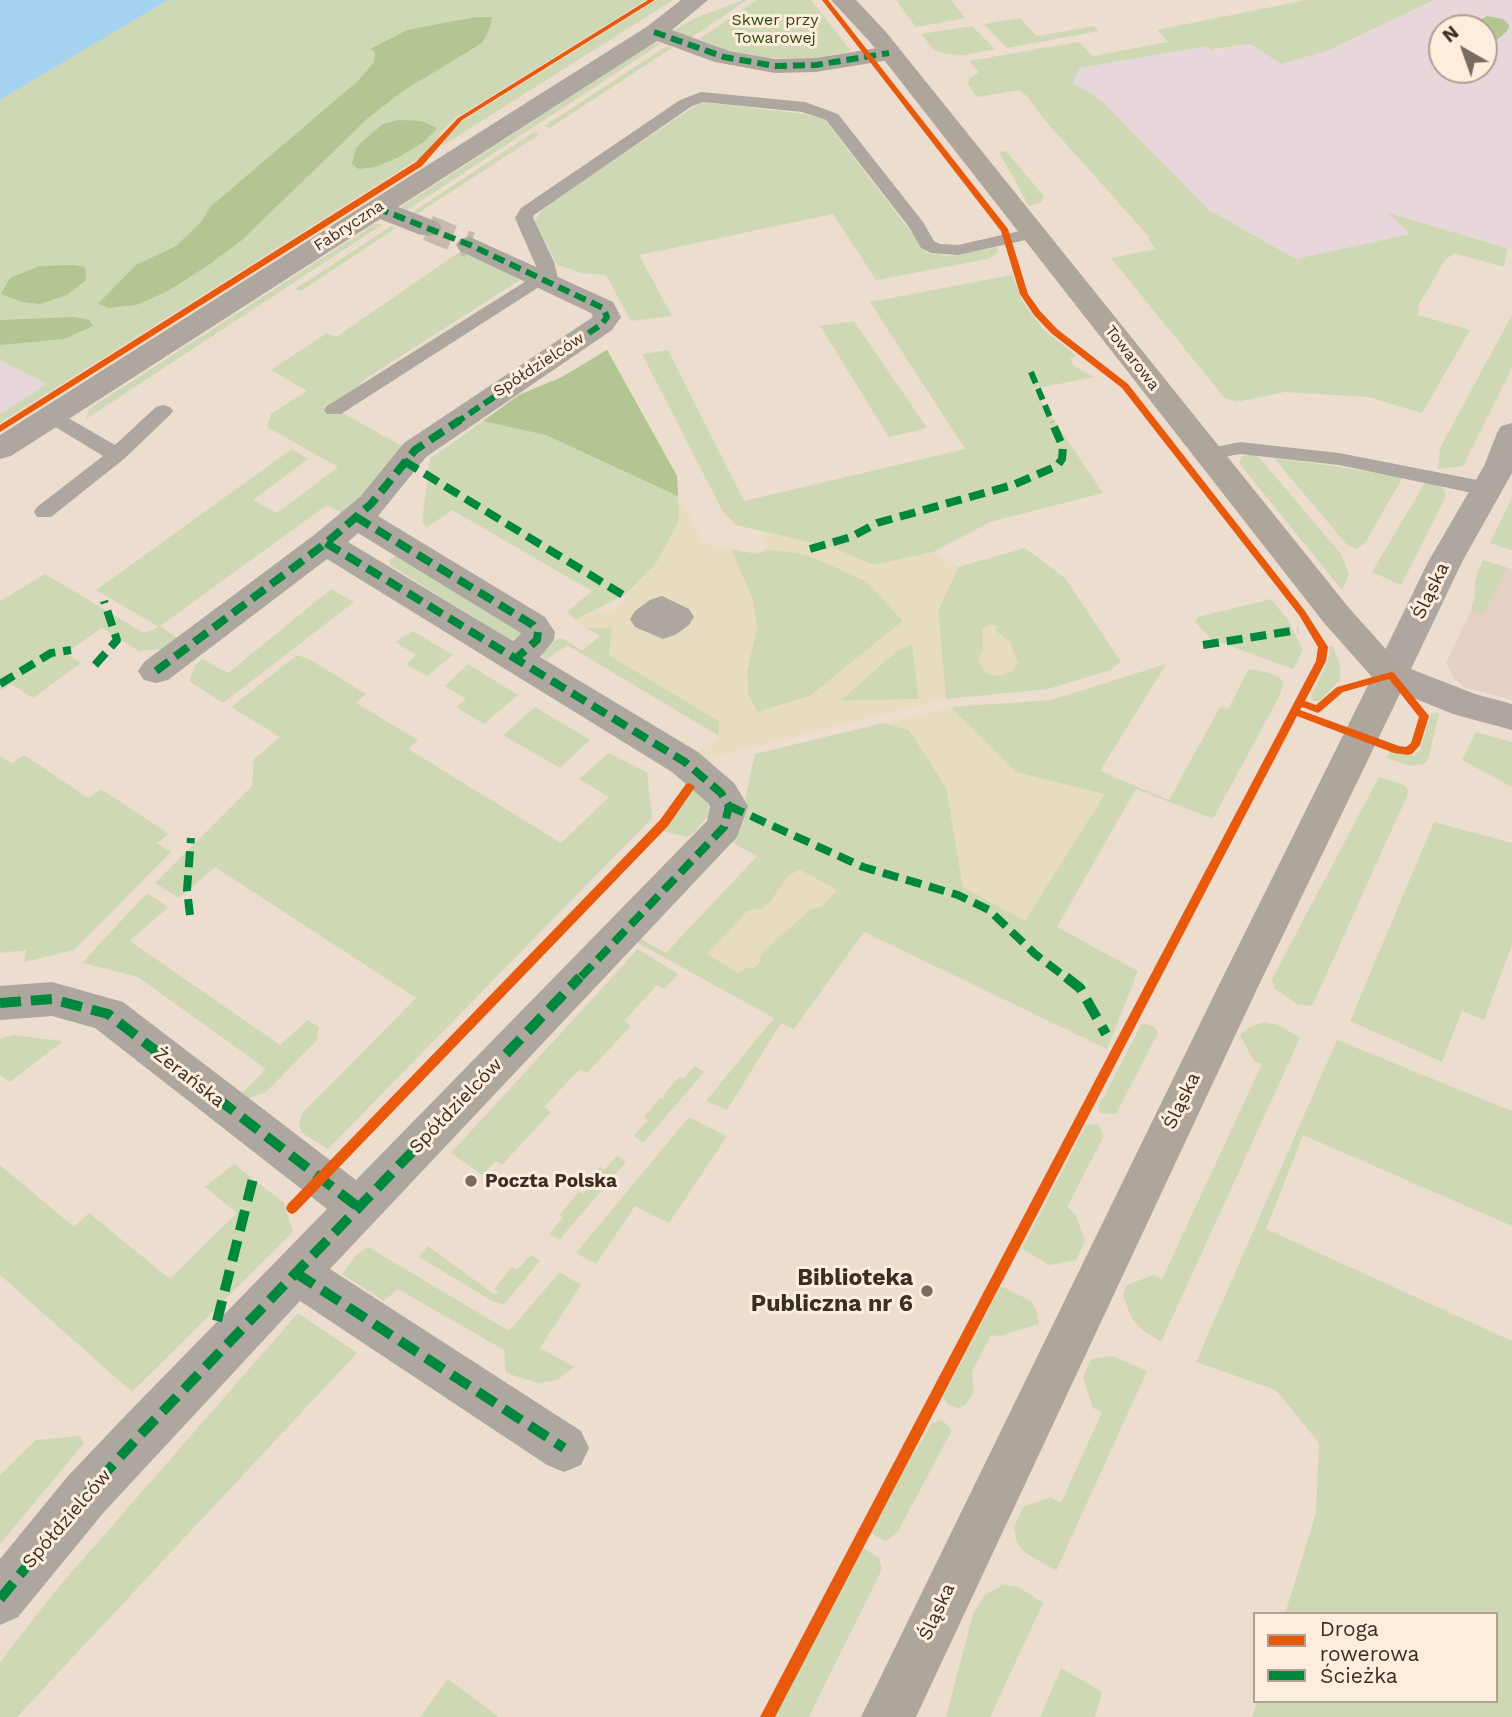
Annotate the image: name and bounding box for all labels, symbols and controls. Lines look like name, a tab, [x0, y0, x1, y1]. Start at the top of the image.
park label: Skwer przy Towarowej	[731, 10, 819, 48]
north arrow	[1428, 14, 1498, 84]
text: N	[1438, 21, 1463, 47]
street label: Fabryczna	[311, 196, 387, 256]
street label: Towarowa	[1101, 322, 1163, 394]
street label: Spółdzielców	[490, 329, 588, 401]
street label: Śląska	[1408, 559, 1454, 623]
street label: Żerańska	[149, 1043, 229, 1113]
street label: Spółdzielców	[405, 1053, 507, 1159]
street label: Śląska	[1159, 1069, 1205, 1133]
place label: Poczta Polska	[485, 1170, 617, 1192]
marker: Poczta Polska	[463, 1173, 479, 1189]
place label: Biblioteka Publiczna nr 6	[751, 1264, 913, 1318]
marker: Biblioteka Publiczna nr 6	[919, 1283, 935, 1299]
street label: Spółdzielców	[18, 1465, 116, 1573]
street label: Śląska	[914, 1580, 960, 1644]
legend	[1253, 1612, 1498, 1703]
text: Droga rowerowa	[1320, 1616, 1419, 1666]
text: Ścieżka	[1320, 1663, 1398, 1688]

